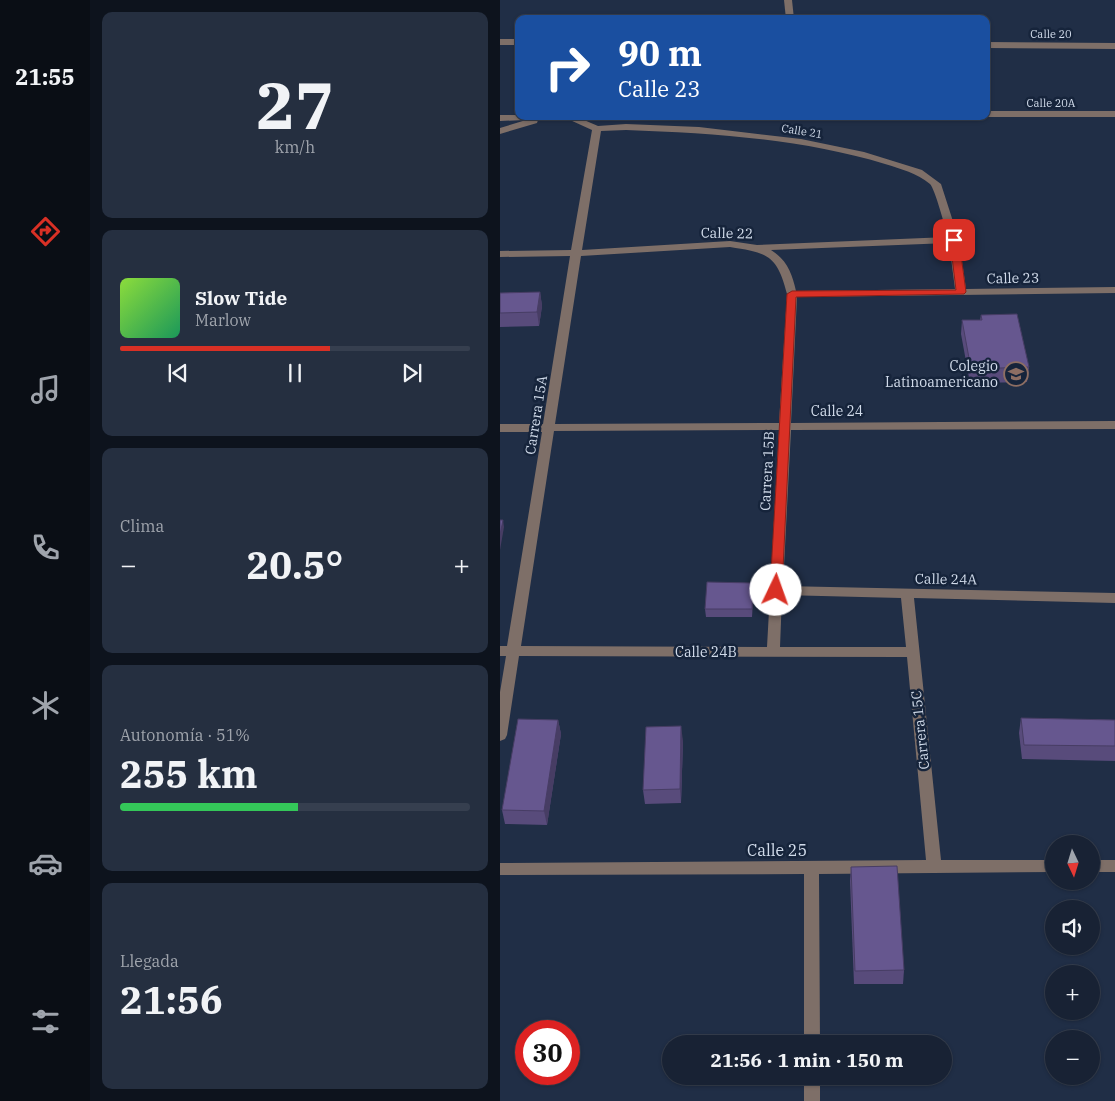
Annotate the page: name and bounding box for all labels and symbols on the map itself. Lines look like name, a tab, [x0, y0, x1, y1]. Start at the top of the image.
street label: Calle 20	[1030, 27, 1072, 41]
street label: Calle 20A	[1027, 96, 1076, 110]
street label: Calle 21	[781, 121, 823, 141]
pin	[933, 219, 975, 261]
street label: Calle 22	[701, 224, 753, 242]
street label: Calle 23	[987, 269, 1039, 287]
place label: Colegio Latinoamericano	[885, 357, 998, 391]
school or university icon: Colegio Latinoamericano	[1003, 361, 1029, 387]
street label: Carrera 15A	[521, 374, 551, 456]
street label: Calle 24	[811, 402, 863, 420]
street label: Carrera 15B	[756, 431, 778, 511]
position arrow	[749, 563, 801, 615]
street label: Calle 24A	[915, 569, 978, 589]
street label: Calle 24B	[675, 643, 737, 661]
street label: Carrera 15C	[907, 690, 933, 770]
north arrow	[1045, 835, 1100, 890]
street label: Calle 25	[747, 840, 807, 860]
speed limit sign: 30	[515, 1020, 580, 1085]

